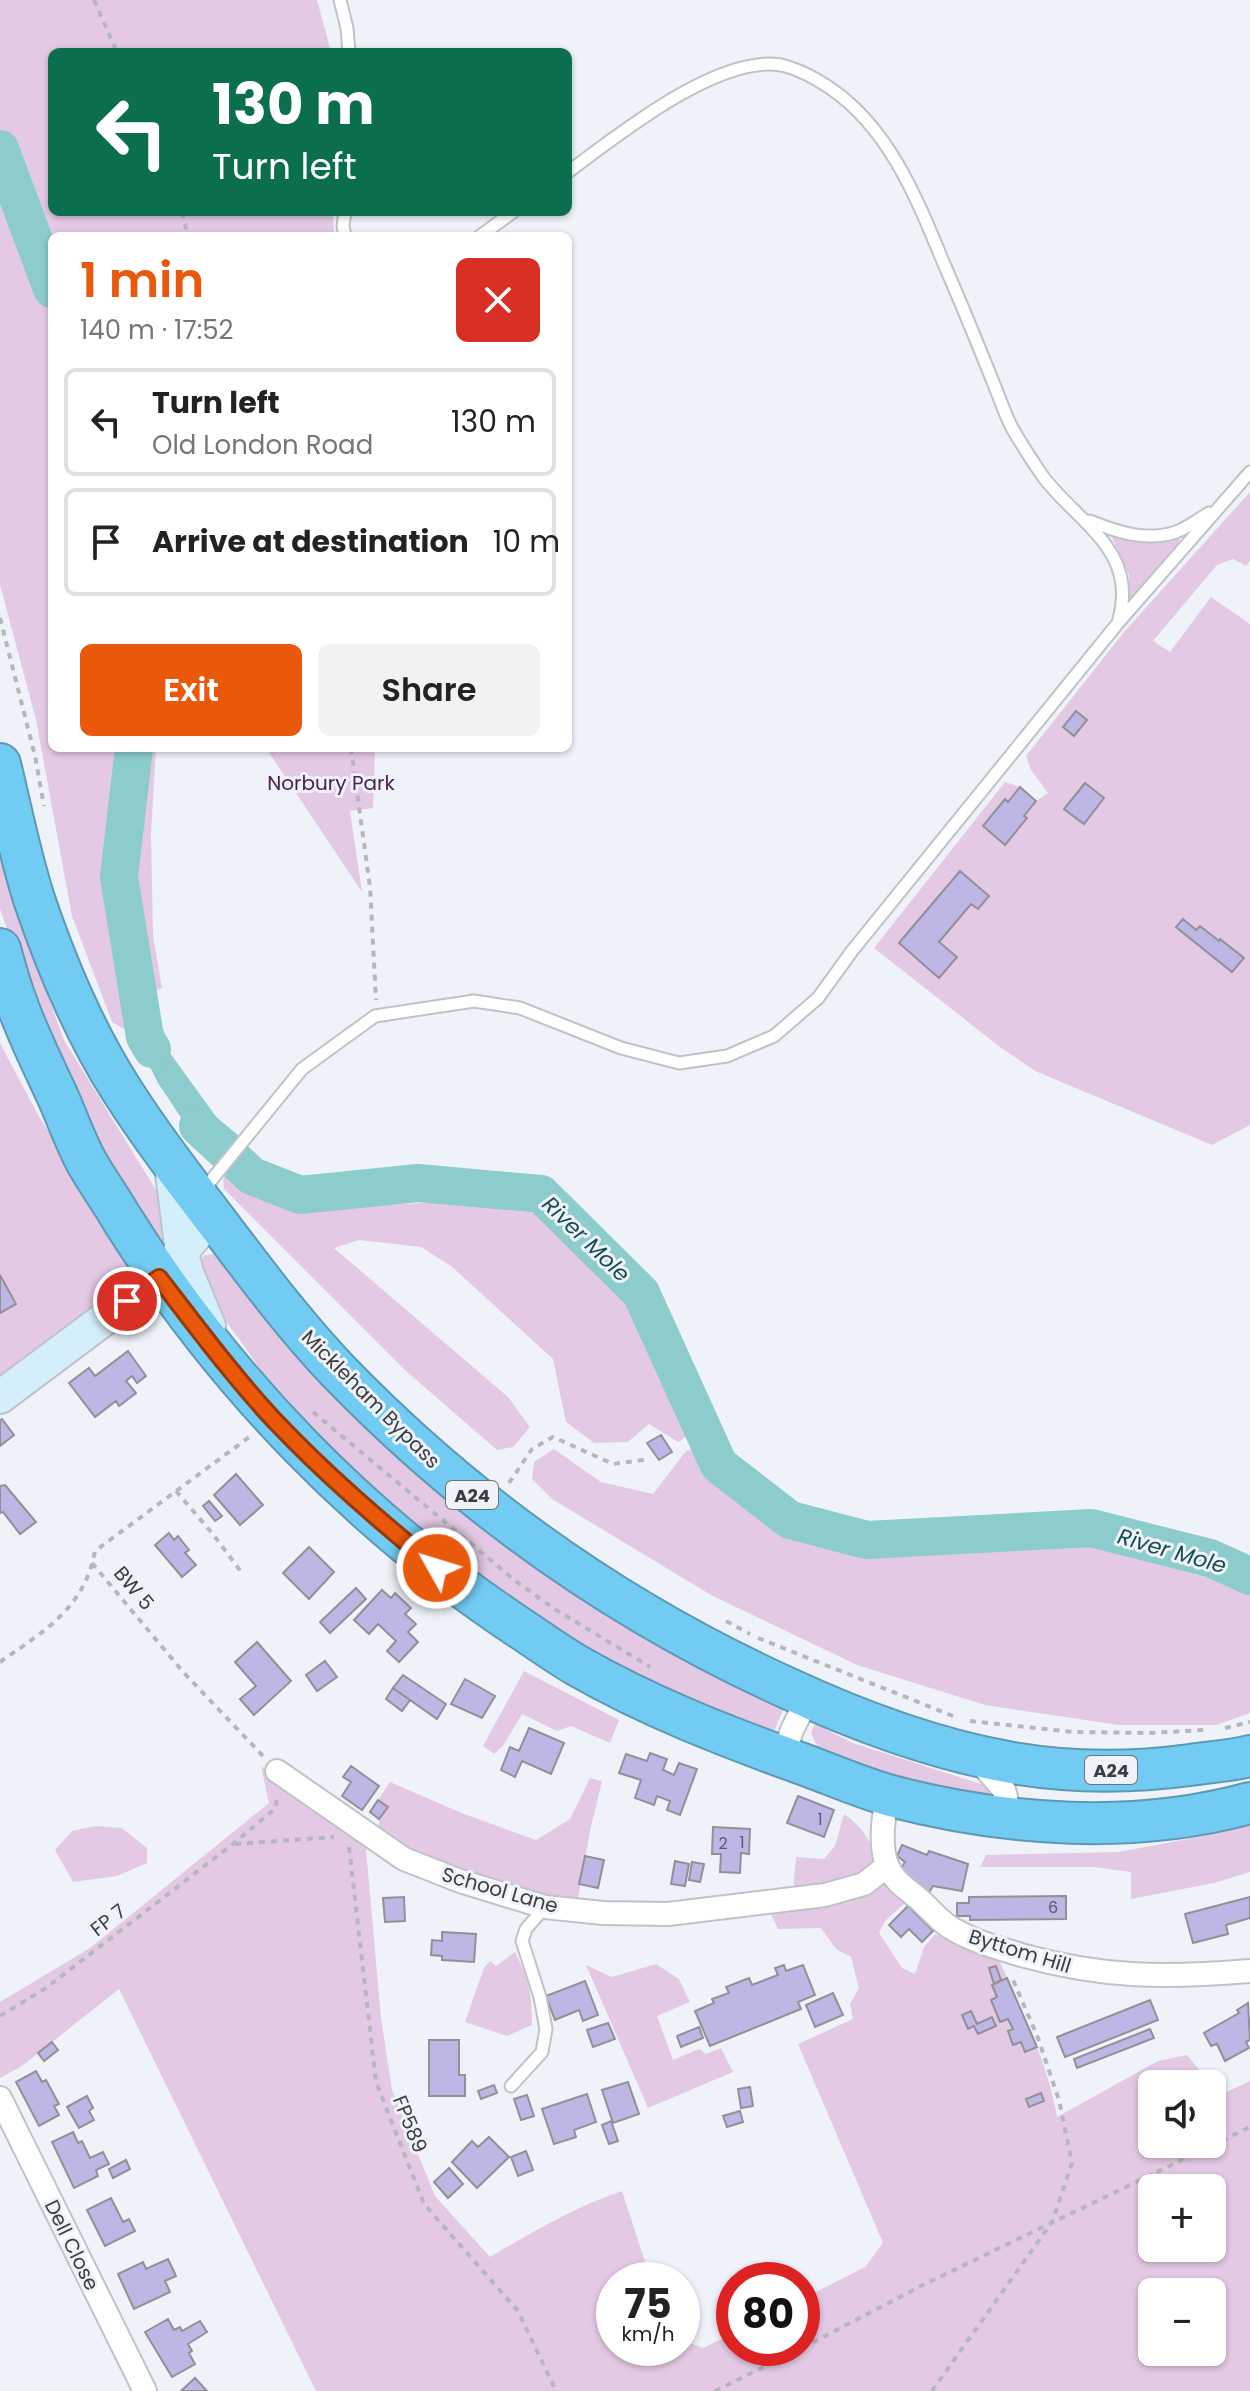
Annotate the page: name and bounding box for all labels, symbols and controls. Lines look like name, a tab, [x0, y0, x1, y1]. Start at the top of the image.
text: 130 m	[212, 65, 375, 144]
icon: left	[80, 80, 184, 184]
text: Turn left	[212, 141, 357, 192]
text: 1 min	[80, 247, 204, 314]
button: close	[456, 258, 540, 342]
text: 140 m · 17:52	[80, 312, 233, 348]
text: Turn left	[152, 381, 280, 424]
icon: left	[84, 400, 128, 444]
text: 130 m	[451, 400, 536, 443]
text: Old London Road	[152, 427, 373, 463]
icon: arrive	[84, 520, 128, 564]
text: Arrive at destination	[152, 520, 469, 563]
text: 10 m	[493, 520, 560, 563]
button: Exit	[80, 644, 302, 736]
button: Share	[318, 644, 540, 736]
park label: Norbury Park	[267, 769, 395, 797]
water label: River Mole	[535, 1189, 637, 1289]
pin	[93, 1267, 161, 1335]
icon: arrive	[105, 1279, 149, 1323]
street label: Mickleham Bypass	[295, 1323, 447, 1475]
road number: A24	[446, 1481, 498, 1509]
water label: River Mole	[1114, 1521, 1230, 1581]
position arrow	[395, 1526, 479, 1610]
street label: BW 5	[107, 1560, 161, 1616]
road number: A24	[1085, 1756, 1137, 1784]
house number: 1	[817, 1808, 823, 1831]
house number: 1	[739, 1831, 745, 1854]
house number: 2	[718, 1832, 728, 1855]
street label: School Lane	[439, 1860, 561, 1920]
house number: 6	[1048, 1896, 1058, 1919]
street label: FP 7	[84, 1897, 132, 1943]
street label: Byttom Hill	[965, 1922, 1075, 1980]
map controls	[1138, 2070, 1226, 2366]
button: sound	[1138, 2070, 1226, 2158]
street label: FP589	[386, 2091, 434, 2157]
button: +	[1138, 2174, 1226, 2262]
street label: Dell Close	[38, 2195, 106, 2295]
speed limit sign: 80	[716, 2262, 820, 2366]
text: 75	[624, 2276, 672, 2332]
button: −	[1138, 2278, 1226, 2366]
text: km/h	[621, 2320, 675, 2348]

